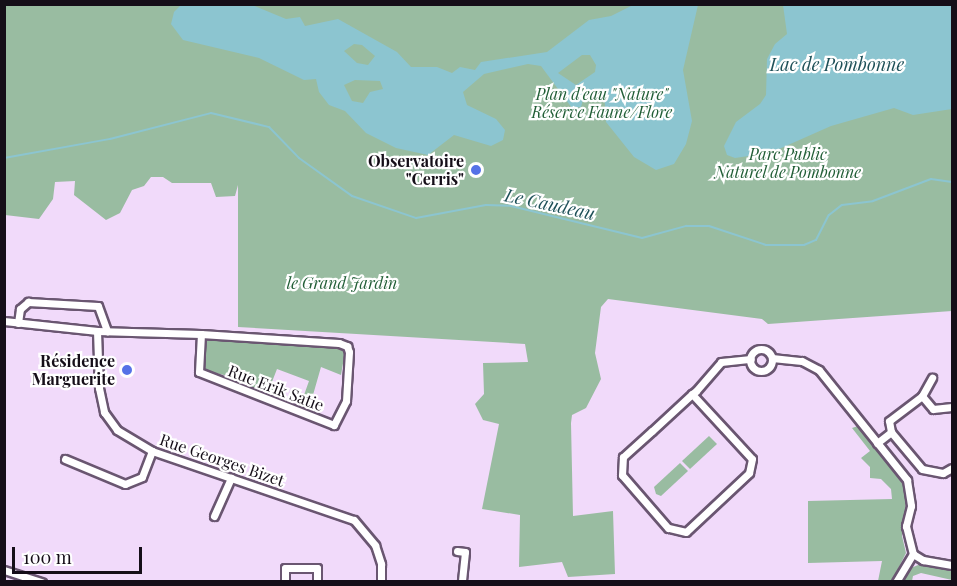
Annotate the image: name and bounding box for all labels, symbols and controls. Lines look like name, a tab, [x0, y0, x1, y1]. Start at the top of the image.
water label: Lac de Pombonne	[770, 53, 904, 75]
park label: Plan d'eau "Nature" Réserve Faune/Flore	[532, 84, 672, 122]
park label: Parc Public Naturel de Pombonne	[715, 144, 861, 182]
place label: Observatoire "Cerris"	[368, 151, 464, 189]
marker: Observatoire "Cerris"	[469, 163, 483, 177]
water label: Le Caudeau	[503, 184, 597, 224]
park label: le Grand Jardin	[287, 273, 397, 293]
place label: Résidence Marguerite	[32, 351, 115, 389]
street label: Rue Erik Satie	[225, 361, 327, 415]
marker: Résidence Marguerite	[120, 363, 134, 377]
street label: Rue Georges Bizet	[157, 430, 287, 490]
scale bar	[15, 535, 146, 573]
text: 100 m	[23, 545, 72, 569]

